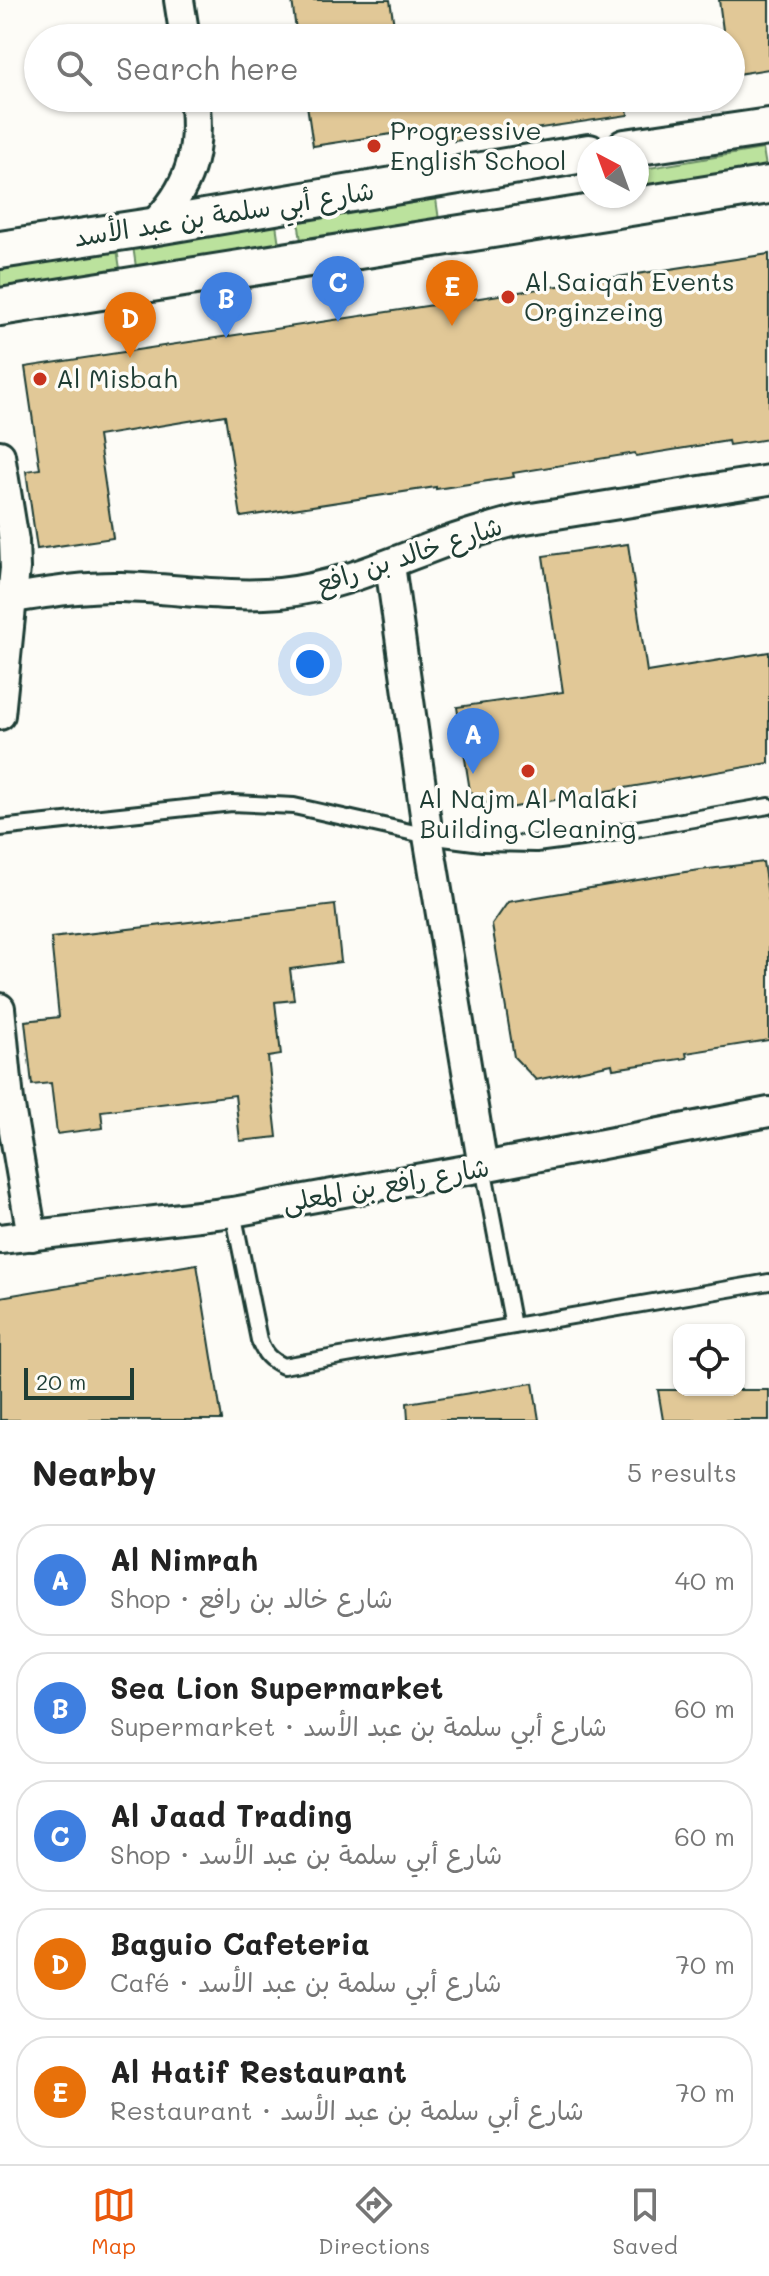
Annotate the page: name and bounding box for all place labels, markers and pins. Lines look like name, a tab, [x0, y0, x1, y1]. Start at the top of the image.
place label: Progressive English School	[390, 113, 566, 177]
marker: Progressive English School	[365, 137, 383, 155]
pin: C	[312, 256, 364, 322]
pin: E	[426, 260, 478, 326]
place label: Al Saiqah Events Orginzeing	[524, 264, 735, 328]
pin: B	[200, 272, 252, 338]
marker: Al Saiqah Events Orginzeing	[499, 288, 517, 306]
pin: D	[104, 292, 156, 358]
place label: Al Misbah	[56, 361, 178, 395]
marker: Al Misbah	[31, 370, 49, 388]
pin: A	[447, 708, 499, 774]
marker: Al Najm Al Malaki Building Cleaning	[519, 762, 537, 780]
place label: Al Najm Al Malaki Building Cleaning	[418, 781, 638, 845]

